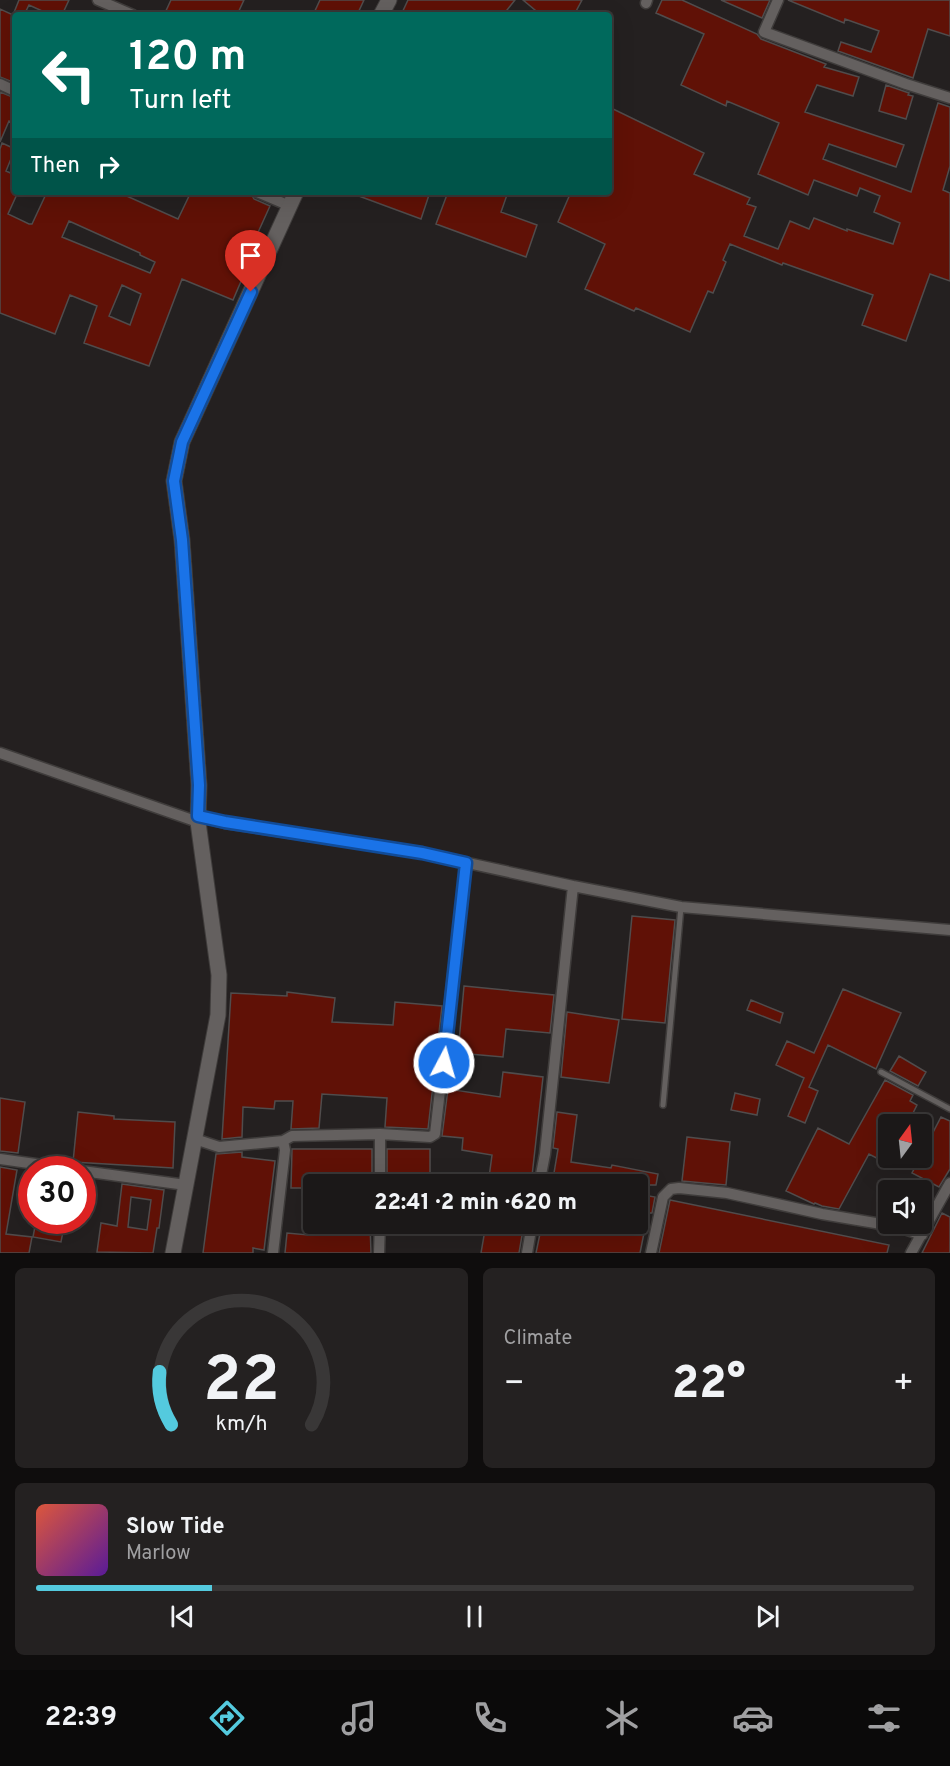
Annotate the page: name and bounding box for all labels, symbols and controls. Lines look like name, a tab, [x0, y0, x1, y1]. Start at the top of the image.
text: 120 m	[129, 32, 246, 85]
icon: left	[30, 36, 108, 114]
text: Turn left	[129, 84, 231, 118]
icon: right	[92, 150, 125, 183]
text: Then	[30, 153, 80, 180]
pin	[225, 230, 276, 292]
icon: arrive	[234, 239, 267, 272]
position arrow	[412, 1031, 476, 1095]
north arrow	[878, 1114, 932, 1168]
map controls	[878, 1114, 932, 1234]
speed limit sign: 30	[18, 1156, 96, 1234]
button: sound	[878, 1180, 932, 1234]
text: 22:41 · 2 min · 620 m	[374, 1190, 577, 1217]
text: Climate	[504, 1326, 572, 1352]
text: 22	[203, 1344, 279, 1423]
text: 22°	[672, 1357, 746, 1414]
text: −	[504, 1364, 525, 1406]
text: +	[893, 1364, 914, 1406]
text: km/h	[215, 1411, 267, 1438]
text: Slow Tide	[126, 1514, 225, 1541]
text: Marlow	[126, 1541, 190, 1567]
icon: previous	[166, 1600, 199, 1633]
icon: pause	[458, 1600, 491, 1633]
icon: next	[751, 1600, 784, 1633]
icon: directions	[206, 1697, 248, 1739]
icon: music	[338, 1697, 380, 1739]
icon: phone	[469, 1697, 511, 1739]
icon: climate	[601, 1697, 643, 1739]
icon: car	[732, 1697, 774, 1739]
icon: filters	[863, 1697, 905, 1739]
text: 22:39	[45, 1701, 117, 1735]

